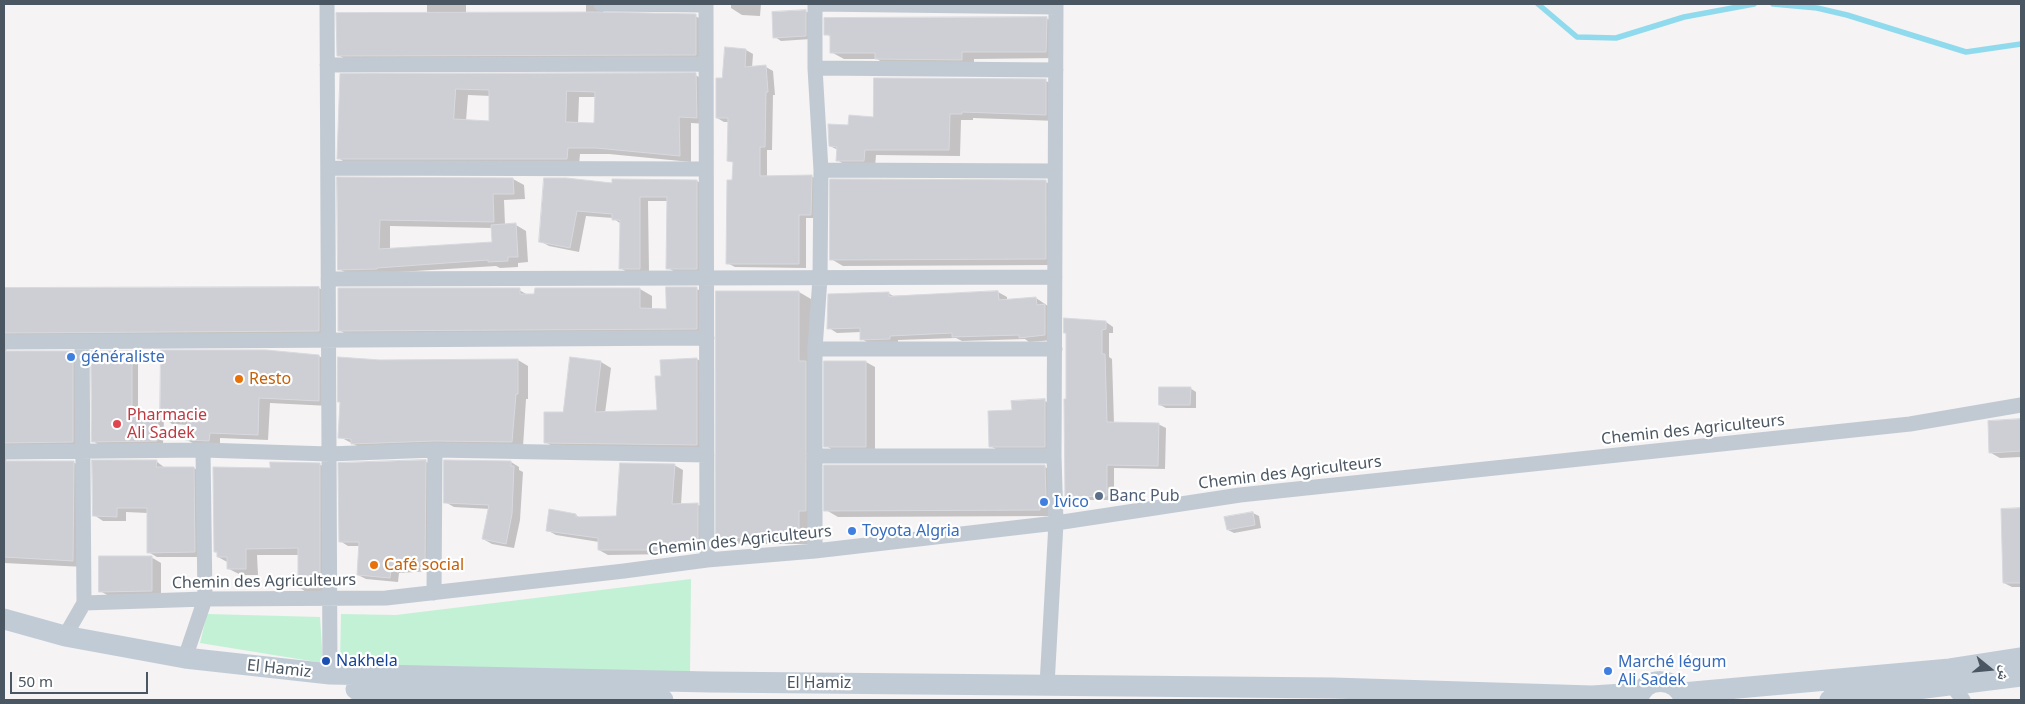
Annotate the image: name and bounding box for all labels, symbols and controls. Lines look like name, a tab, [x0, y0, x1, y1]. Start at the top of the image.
place label: généraliste	[81, 347, 165, 367]
marker: généraliste	[65, 351, 77, 363]
place label: Resto	[249, 369, 291, 389]
marker: Resto	[233, 373, 245, 385]
place label: Pharmacie Ali Sadek	[127, 405, 207, 443]
street label: Chemin des Agriculteurs	[1600, 411, 1786, 449]
marker: Pharmacie Ali Sadek	[111, 418, 123, 430]
street label: Chemin des Agriculteurs	[1197, 452, 1383, 494]
place label: Banc Pub	[1109, 486, 1180, 506]
marker: Banc Pub	[1093, 490, 1105, 502]
place label: Ivico	[1054, 492, 1089, 512]
marker: Ivico	[1038, 496, 1050, 508]
place label: Toyota Algria	[862, 521, 960, 541]
street label: Chemin des Agriculteurs	[647, 522, 833, 560]
marker: Toyota Algria	[846, 525, 858, 537]
place label: Café social	[384, 555, 464, 575]
marker: Café social	[368, 559, 380, 571]
street label: Chemin des Agriculteurs	[172, 571, 356, 593]
north arrow	[1965, 644, 2015, 694]
place label: Nakhela	[336, 651, 398, 671]
place label: Marché légum Ali Sadek	[1618, 652, 1726, 690]
marker: Nakhela	[320, 655, 332, 667]
street label: El Hamiz	[246, 656, 312, 682]
scale bar	[12, 662, 150, 694]
text: ش	[1994, 664, 2016, 683]
marker: Marché légum Ali Sadek	[1602, 665, 1614, 677]
text: 50 m	[18, 671, 53, 691]
street label: El Hamiz	[787, 673, 851, 693]

